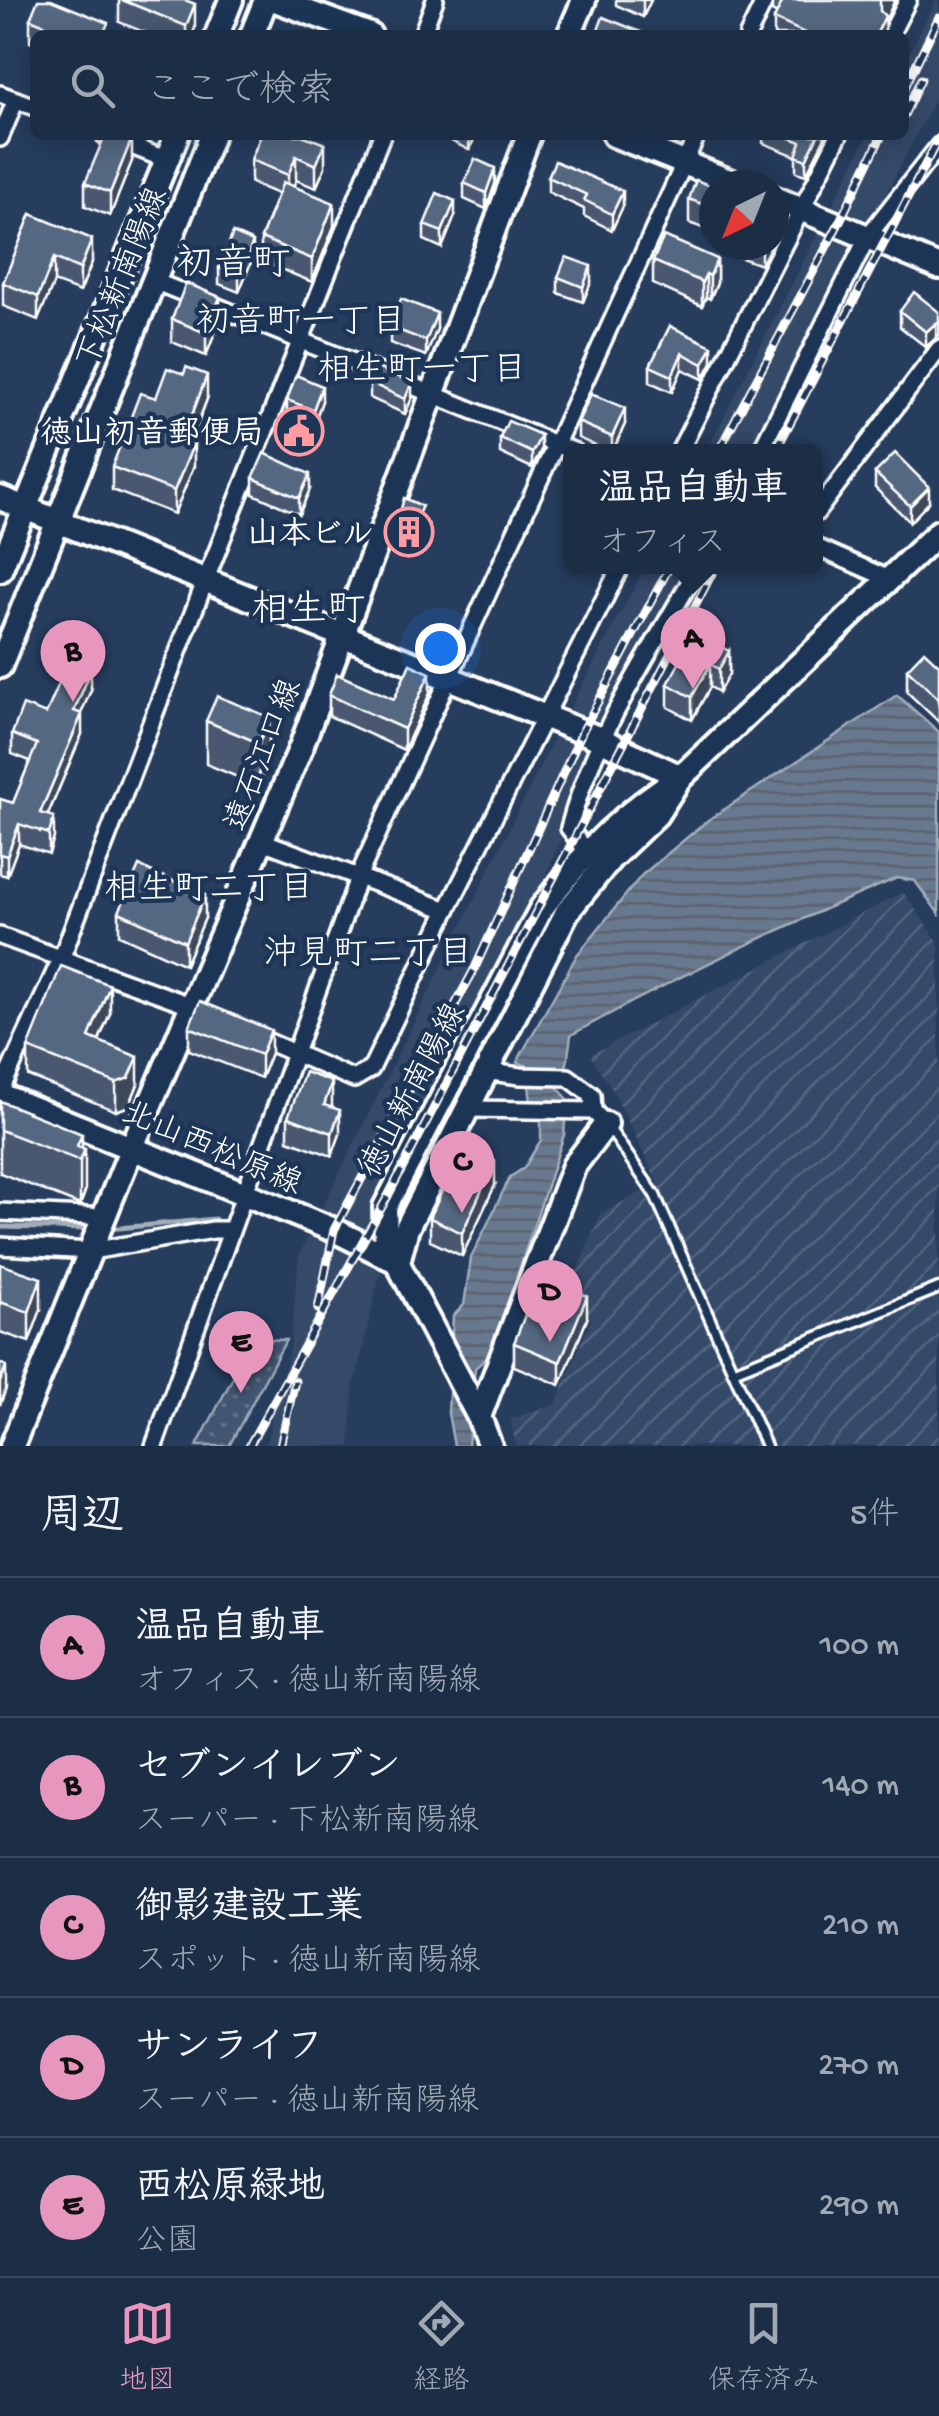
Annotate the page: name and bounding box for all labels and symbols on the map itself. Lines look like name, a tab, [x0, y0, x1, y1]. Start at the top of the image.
north arrow	[699, 170, 789, 260]
street label: 下松新南陽線	[69, 182, 178, 375]
district label: 初音町	[176, 243, 290, 289]
district label: 初音町一丁目	[196, 302, 406, 345]
district label: 相生町一丁目	[317, 351, 527, 393]
public building icon: 徳山初音郵便局	[273, 405, 325, 457]
place label: 徳山初音郵便局	[40, 415, 264, 455]
building icon: 山本ビル	[383, 506, 435, 558]
place label: 山本ビル	[247, 516, 374, 556]
district label: 相生町	[251, 590, 365, 635]
pin: A	[660, 606, 726, 689]
pin: B	[40, 620, 106, 702]
your location	[415, 623, 466, 674]
street label: 遠石江口線	[218, 674, 312, 837]
district label: 相生町二丁目	[104, 870, 314, 912]
district label: 沖見町二丁目	[263, 934, 473, 977]
street label: 徳山新南陽線	[351, 997, 476, 1185]
street label: 北山西松原線	[115, 1095, 307, 1206]
pin: C	[430, 1130, 494, 1213]
pin: D	[518, 1260, 582, 1342]
pin: E	[208, 1310, 274, 1393]

